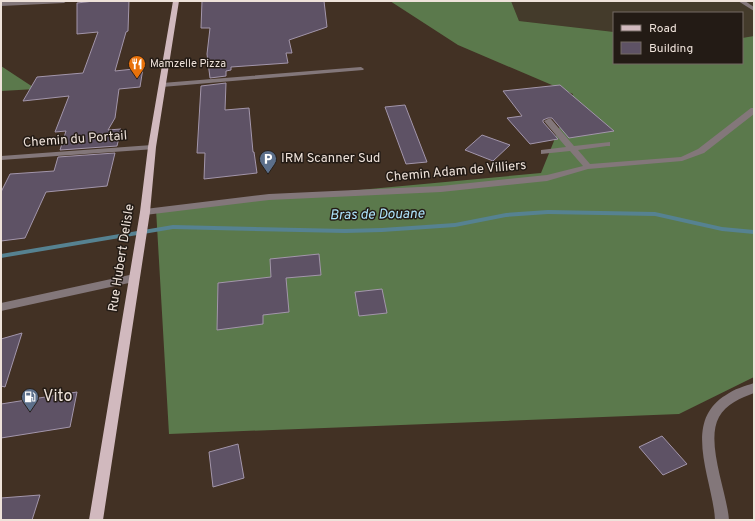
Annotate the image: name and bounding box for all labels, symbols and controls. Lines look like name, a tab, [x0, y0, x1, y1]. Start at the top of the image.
legend	[613, 12, 743, 64]
text: Road	[649, 21, 677, 37]
text: Building	[649, 41, 693, 57]
restaurant icon: Mamzelle Pizza	[127, 54, 147, 79]
place label: Mamzelle Pizza	[150, 57, 226, 71]
street label: Chemin du Portail	[22, 128, 128, 152]
parking icon: IRM Scanner Sud	[258, 149, 278, 174]
place label: IRM Scanner Sud	[281, 151, 380, 167]
street label: Chemin Adam de Villiers	[385, 158, 527, 186]
street label: Rue Hubert Delisle	[106, 203, 138, 313]
water label: Bras de Douane	[329, 206, 425, 224]
fuel station icon: Vito	[20, 387, 40, 412]
place label: Vito	[43, 387, 72, 407]

